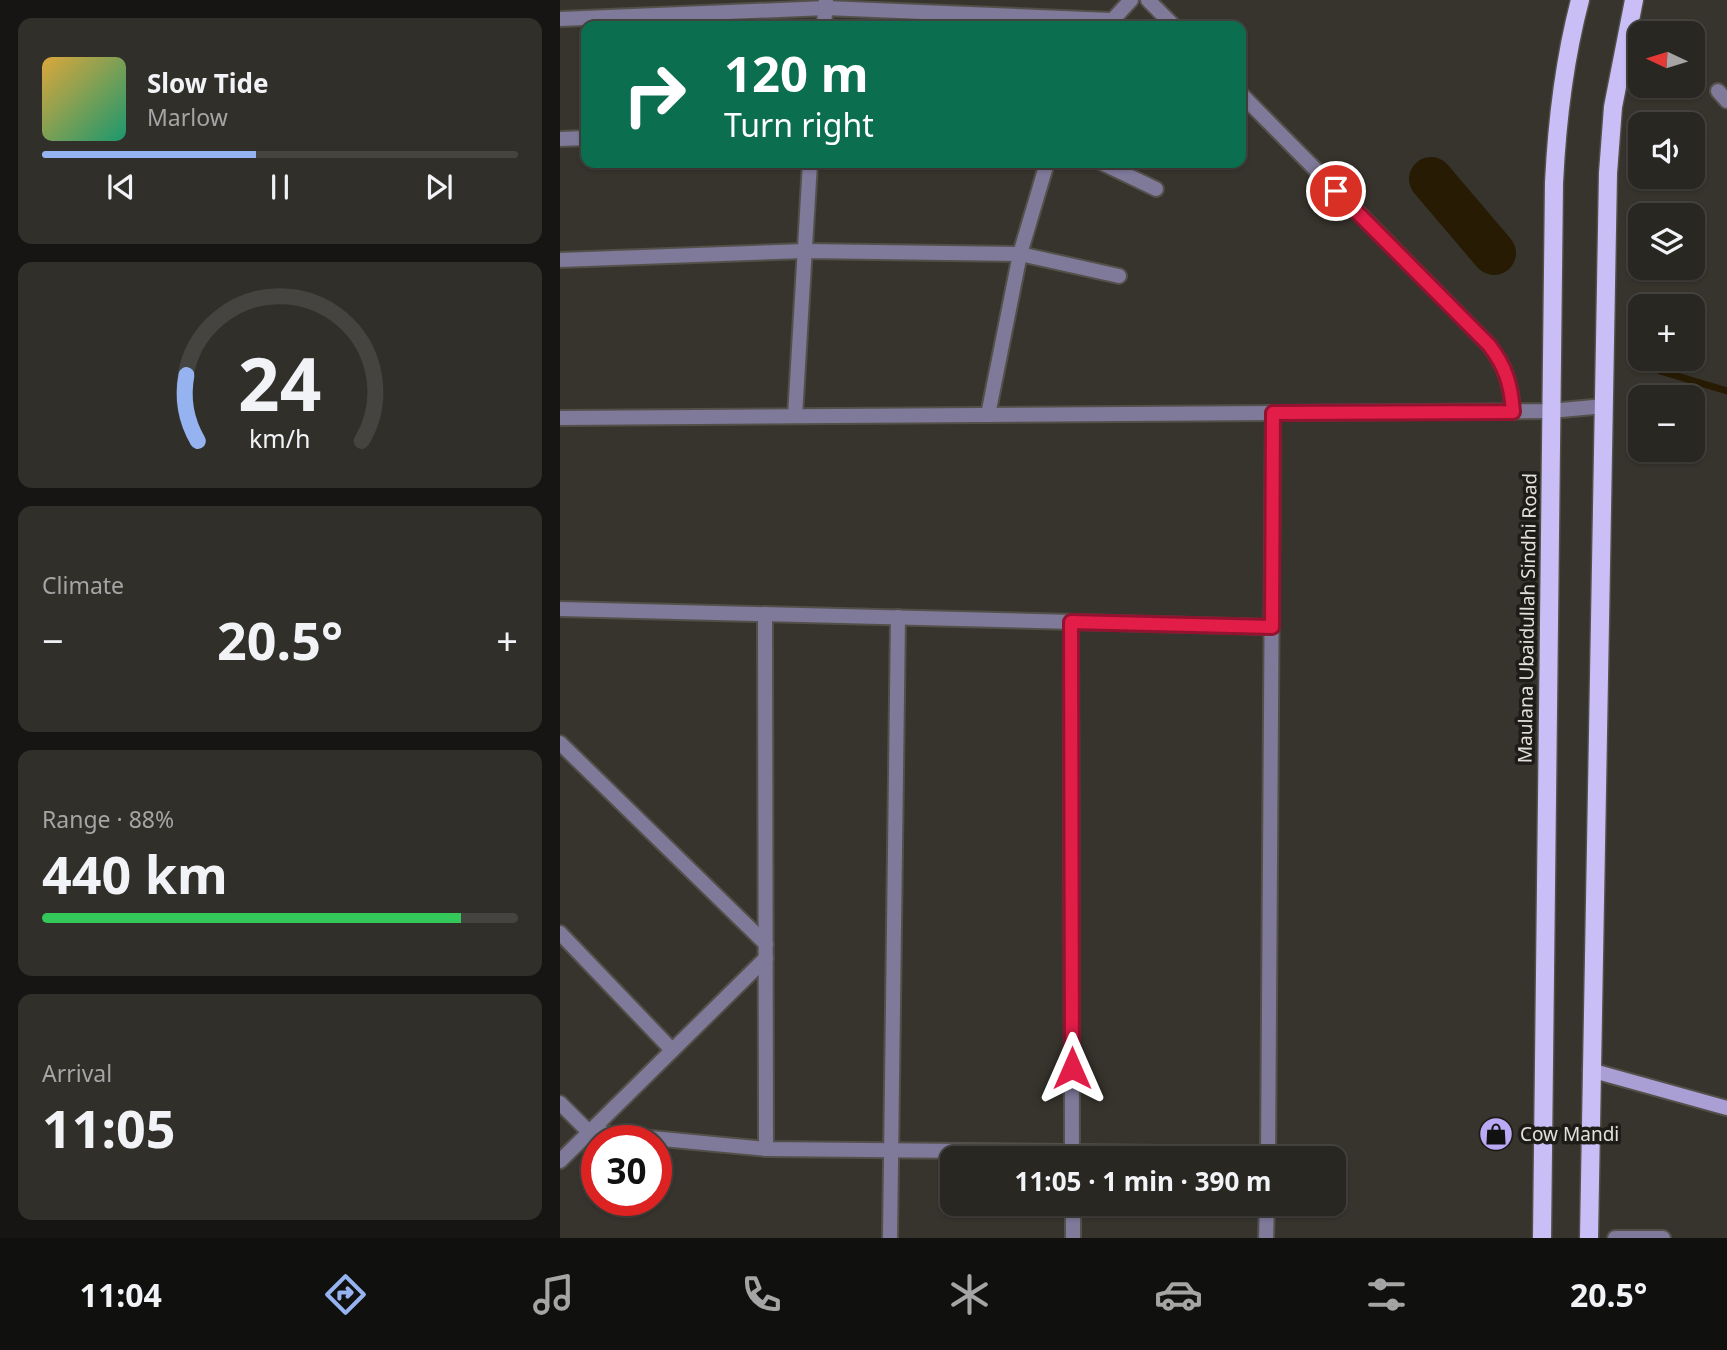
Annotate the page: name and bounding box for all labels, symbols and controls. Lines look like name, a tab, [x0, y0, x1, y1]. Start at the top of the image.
north arrow	[1628, 21, 1704, 98]
map controls	[1628, 21, 1705, 462]
text: 120 m	[724, 40, 869, 106]
icon: right	[609, 49, 700, 140]
text: Slow Tide	[147, 65, 269, 101]
text: Marlow	[147, 101, 228, 133]
text: Turn right	[724, 103, 874, 146]
button: sound	[1628, 112, 1705, 189]
pin	[1306, 161, 1366, 221]
icon: previous	[102, 168, 140, 206]
icon: pause	[261, 168, 299, 206]
icon: next	[420, 168, 458, 206]
icon: arrive	[1317, 172, 1355, 210]
button: layers	[1628, 203, 1705, 280]
button: +	[1628, 294, 1705, 371]
text: 24	[238, 333, 322, 432]
button: −	[1628, 385, 1705, 462]
text: km/h	[249, 421, 311, 455]
street label: Maulana Ubaidullah Sindhi Road	[1511, 473, 1543, 763]
text: Climate	[42, 569, 124, 601]
text: 20.5°	[217, 604, 343, 675]
text: −	[42, 614, 64, 666]
text: +	[496, 614, 518, 666]
text: Range · 88%	[42, 803, 174, 835]
text: 440 km	[42, 838, 228, 909]
position arrow	[1035, 1031, 1109, 1105]
text: Arrival	[42, 1057, 112, 1089]
text: 11:05	[42, 1092, 176, 1163]
shop icon: Cow Mandi	[1477, 1115, 1515, 1153]
place label: Cow Mandi	[1520, 1121, 1619, 1147]
speed limit sign: 30	[581, 1125, 672, 1216]
text: 11:05 · 1 min · 390 m	[1015, 1163, 1271, 1199]
icon: directions	[321, 1270, 370, 1319]
icon: music	[529, 1270, 578, 1319]
icon: phone	[737, 1270, 786, 1319]
icon: climate	[945, 1270, 994, 1319]
icon: car	[1154, 1270, 1203, 1319]
icon: filters	[1362, 1270, 1411, 1319]
text: 11:04	[80, 1273, 162, 1316]
text: 20.5°	[1570, 1273, 1647, 1316]

